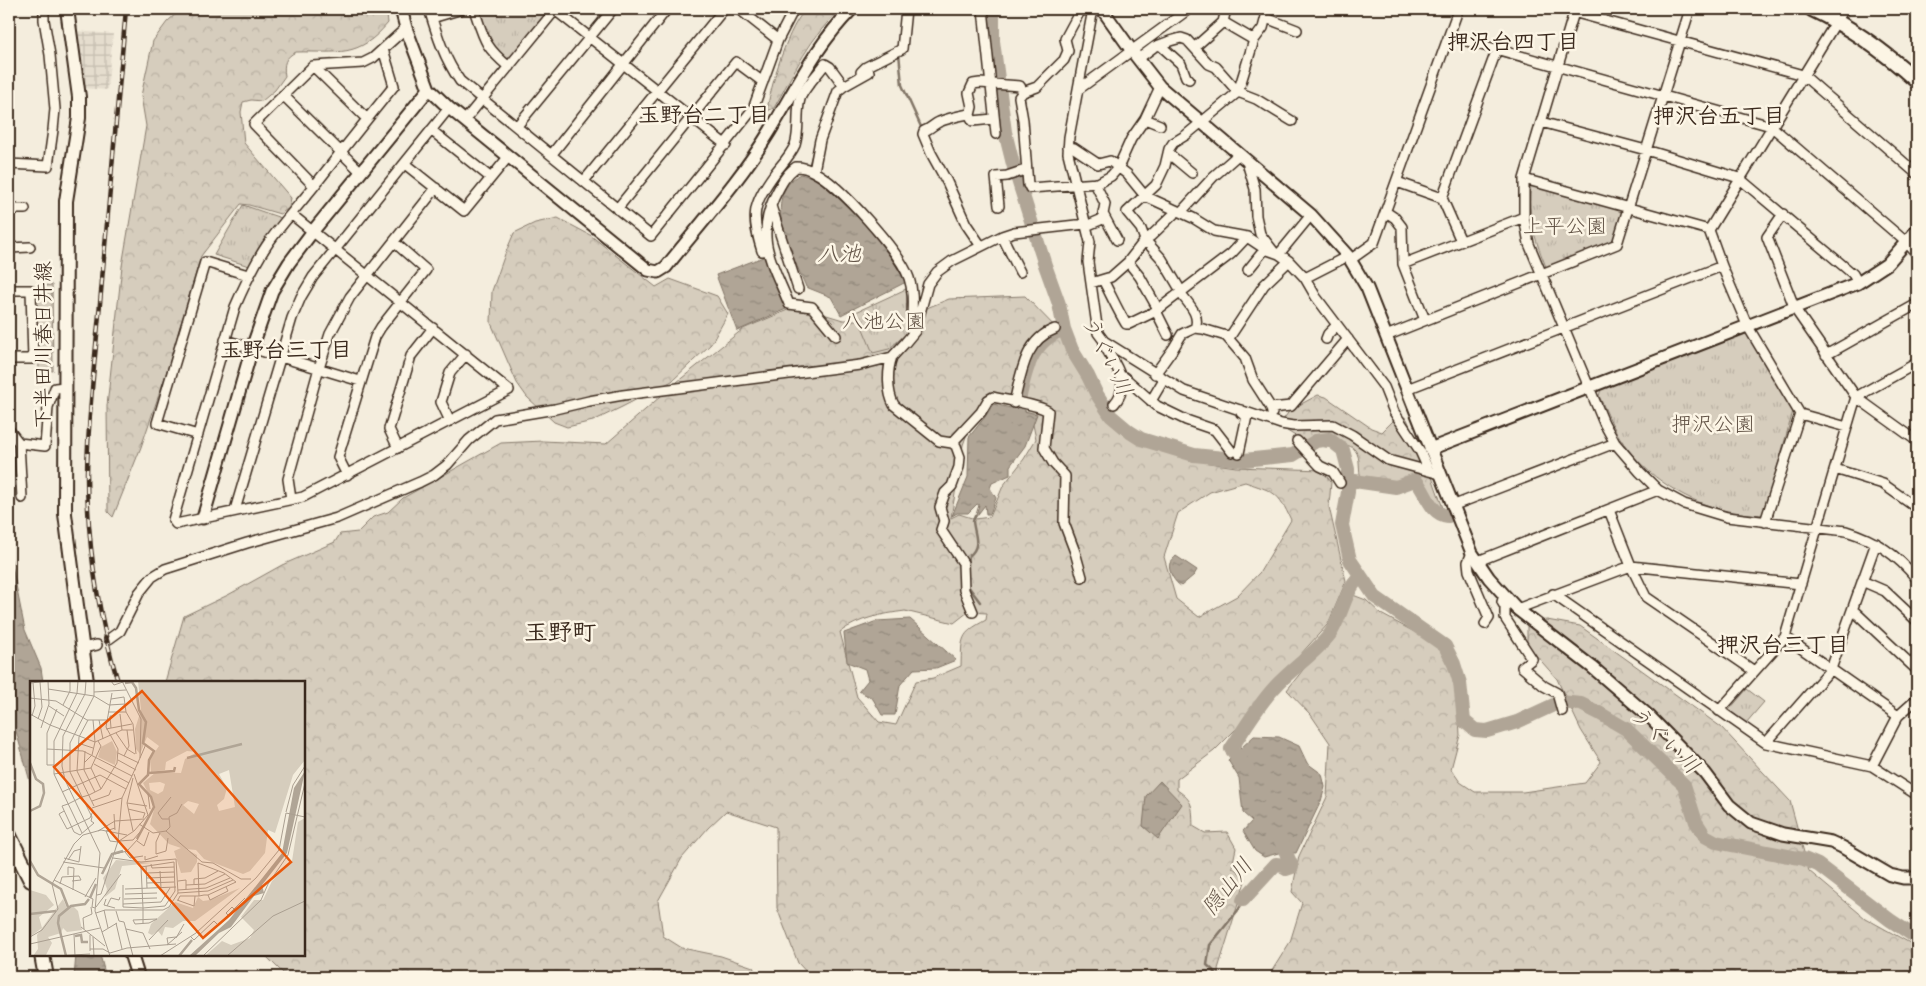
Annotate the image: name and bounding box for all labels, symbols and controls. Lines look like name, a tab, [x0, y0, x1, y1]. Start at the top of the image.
district label: 押沢台四丁目	[1447, 28, 1579, 60]
district label: 玉野台二丁目	[638, 101, 770, 133]
district label: 押沢台五丁目	[1653, 102, 1785, 134]
park label: 上平公園	[1523, 213, 1607, 243]
water label: 八池	[817, 240, 862, 272]
street label: 下半田川春日井線	[30, 261, 60, 429]
park label: 八池公園	[842, 308, 926, 338]
water label: うぐい川	[1071, 309, 1139, 403]
district label: 玉野台三丁目	[220, 336, 352, 368]
park label: 押沢公園	[1671, 411, 1755, 441]
district label: 玉野町	[524, 617, 596, 652]
district label: 押沢台三丁目	[1717, 631, 1849, 663]
inset map	[30, 681, 305, 956]
water label: うぐい川	[1620, 699, 1706, 783]
water label: 隠山川	[1196, 852, 1262, 924]

